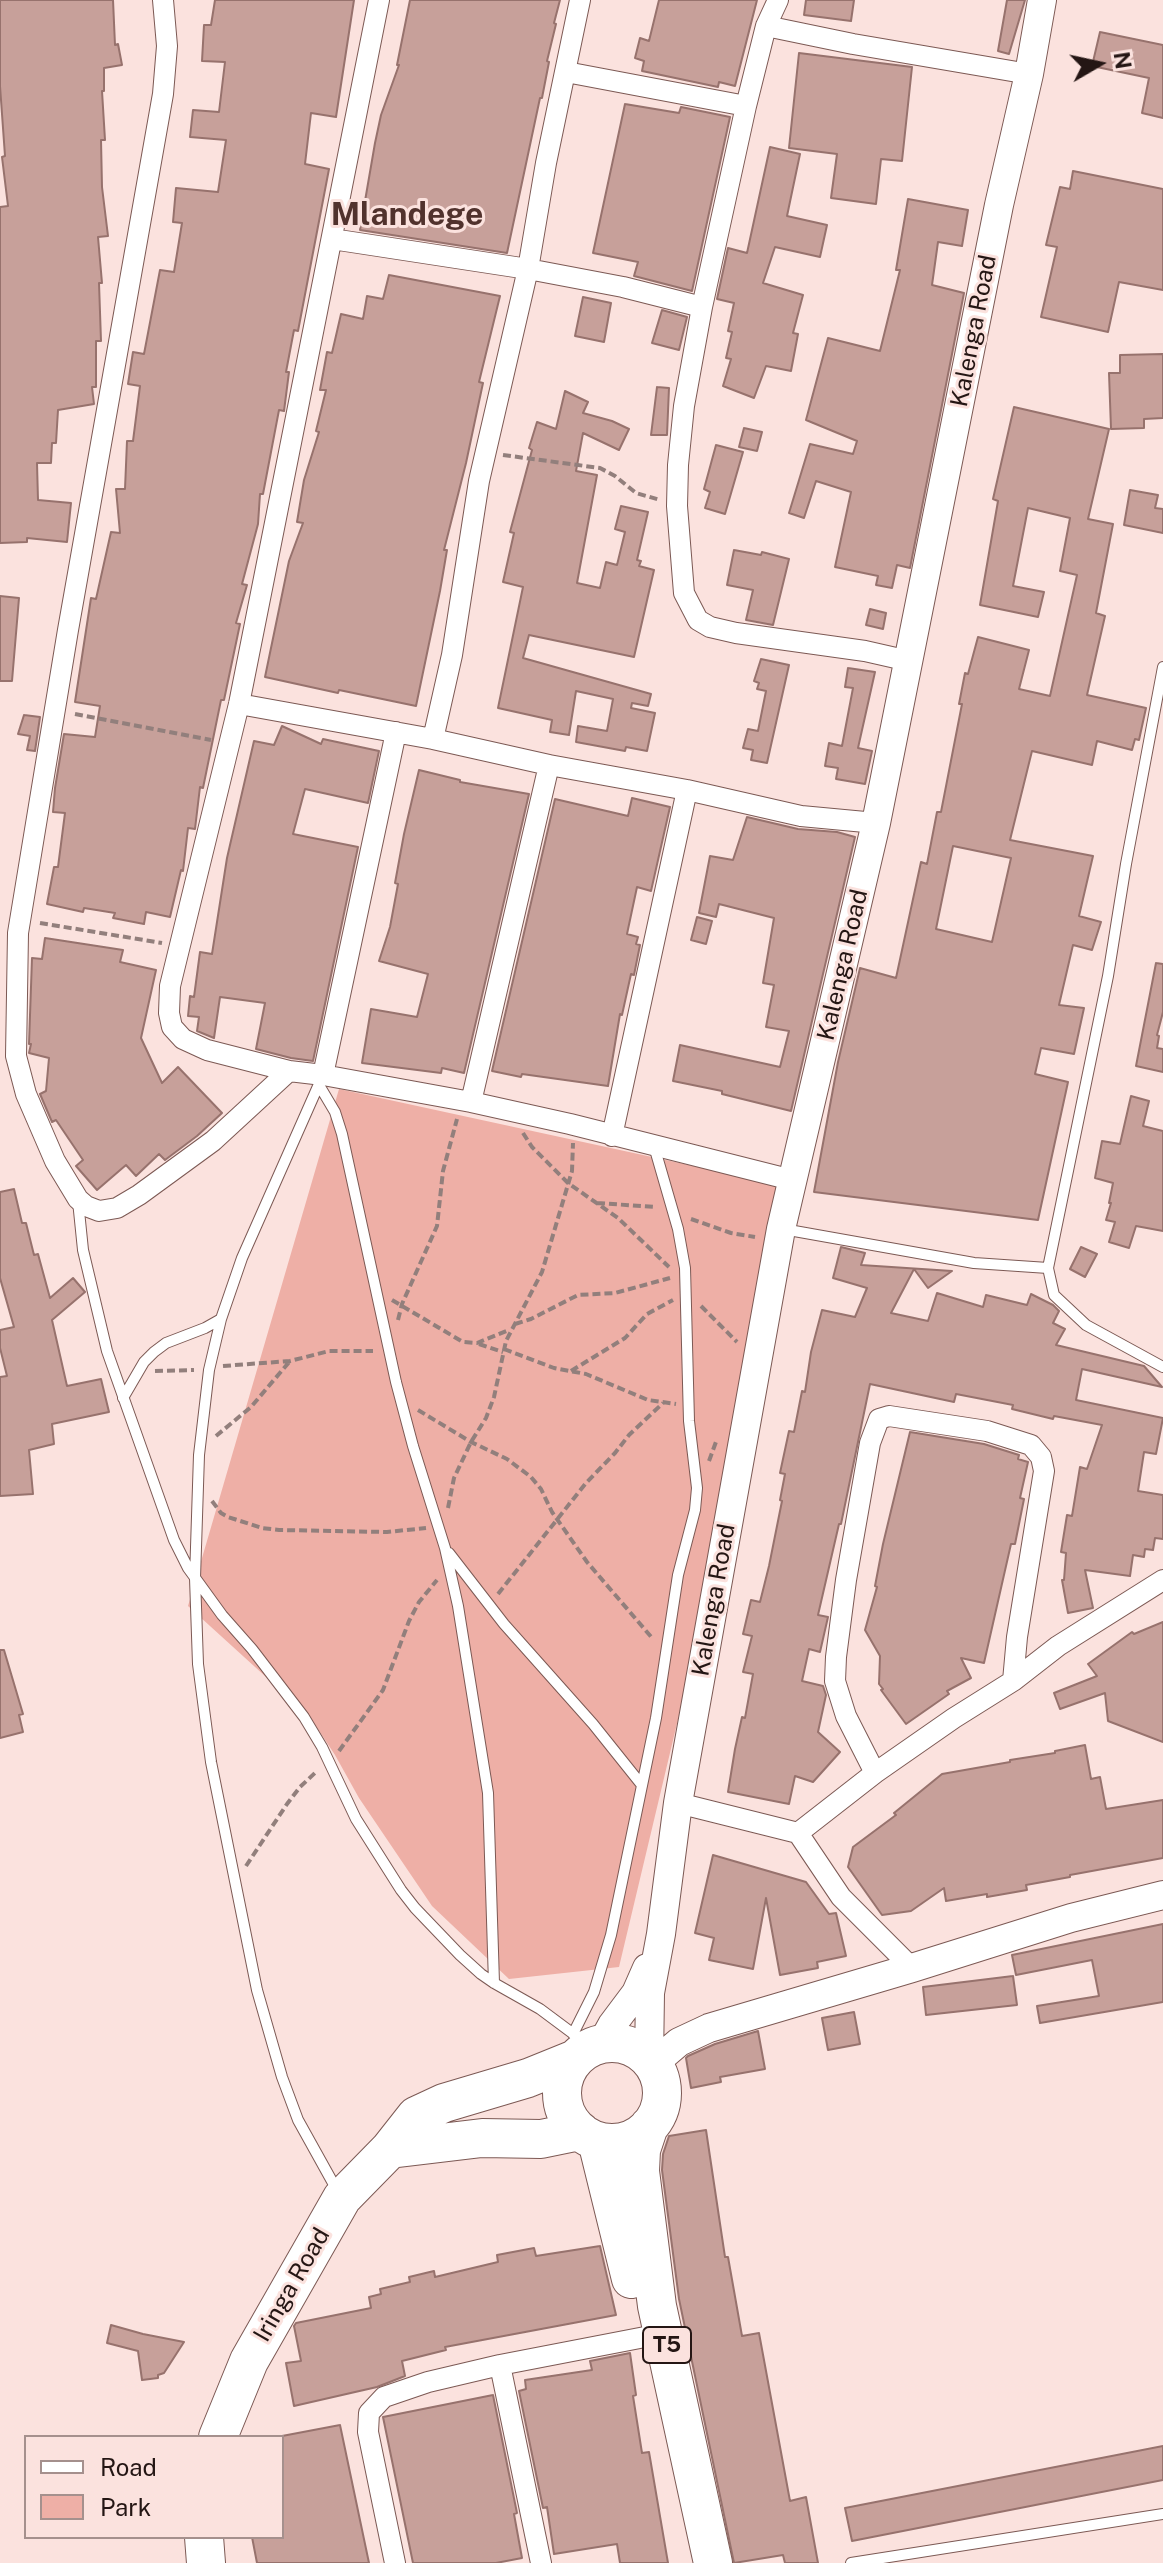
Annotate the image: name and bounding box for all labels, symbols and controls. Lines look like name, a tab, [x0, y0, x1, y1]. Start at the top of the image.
north arrow	[1059, 24, 1139, 104]
text: N	[1109, 50, 1137, 71]
district label: Mlandege	[331, 196, 483, 234]
street label: Kalenga Road	[945, 253, 1003, 409]
street label: Kalenga Road	[812, 887, 874, 1043]
street label: Kalenga Road	[686, 1522, 742, 1678]
street label: Iringa Road	[248, 2223, 336, 2347]
road number: T5	[643, 2327, 691, 2363]
legend	[24, 2435, 284, 2539]
text: Road	[100, 2453, 157, 2481]
text: Park	[100, 2493, 151, 2521]

